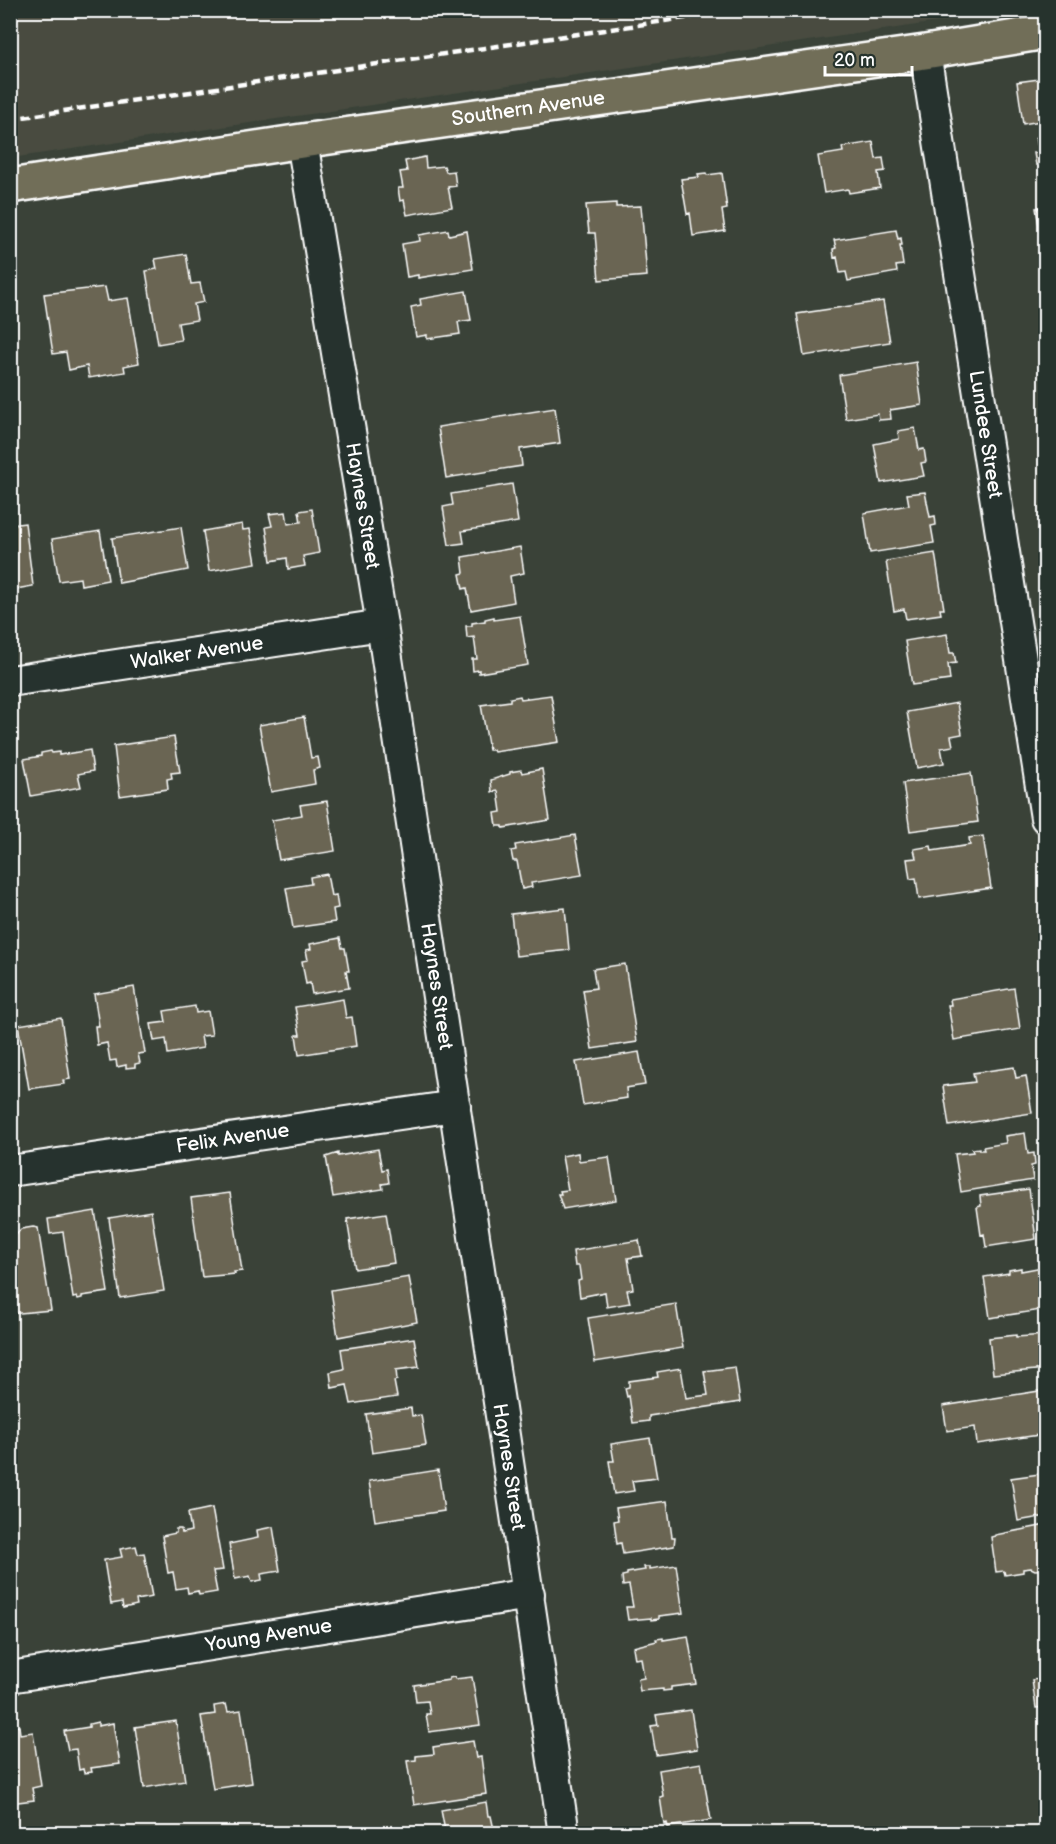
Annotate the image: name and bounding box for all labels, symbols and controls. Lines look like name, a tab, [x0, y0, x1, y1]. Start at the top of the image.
scale bar	[825, 39, 912, 77]
text: 20 m	[834, 50, 875, 71]
street label: Southern Avenue	[450, 86, 607, 131]
street label: Lundee Street	[963, 369, 1007, 500]
street label: Haynes Street	[340, 441, 385, 571]
street label: Walker Avenue	[129, 631, 265, 675]
street label: Haynes Street	[415, 921, 458, 1051]
street label: Felix Avenue	[174, 1118, 291, 1159]
street label: Haynes Street	[487, 1402, 530, 1532]
street label: Young Avenue	[203, 1614, 334, 1658]

